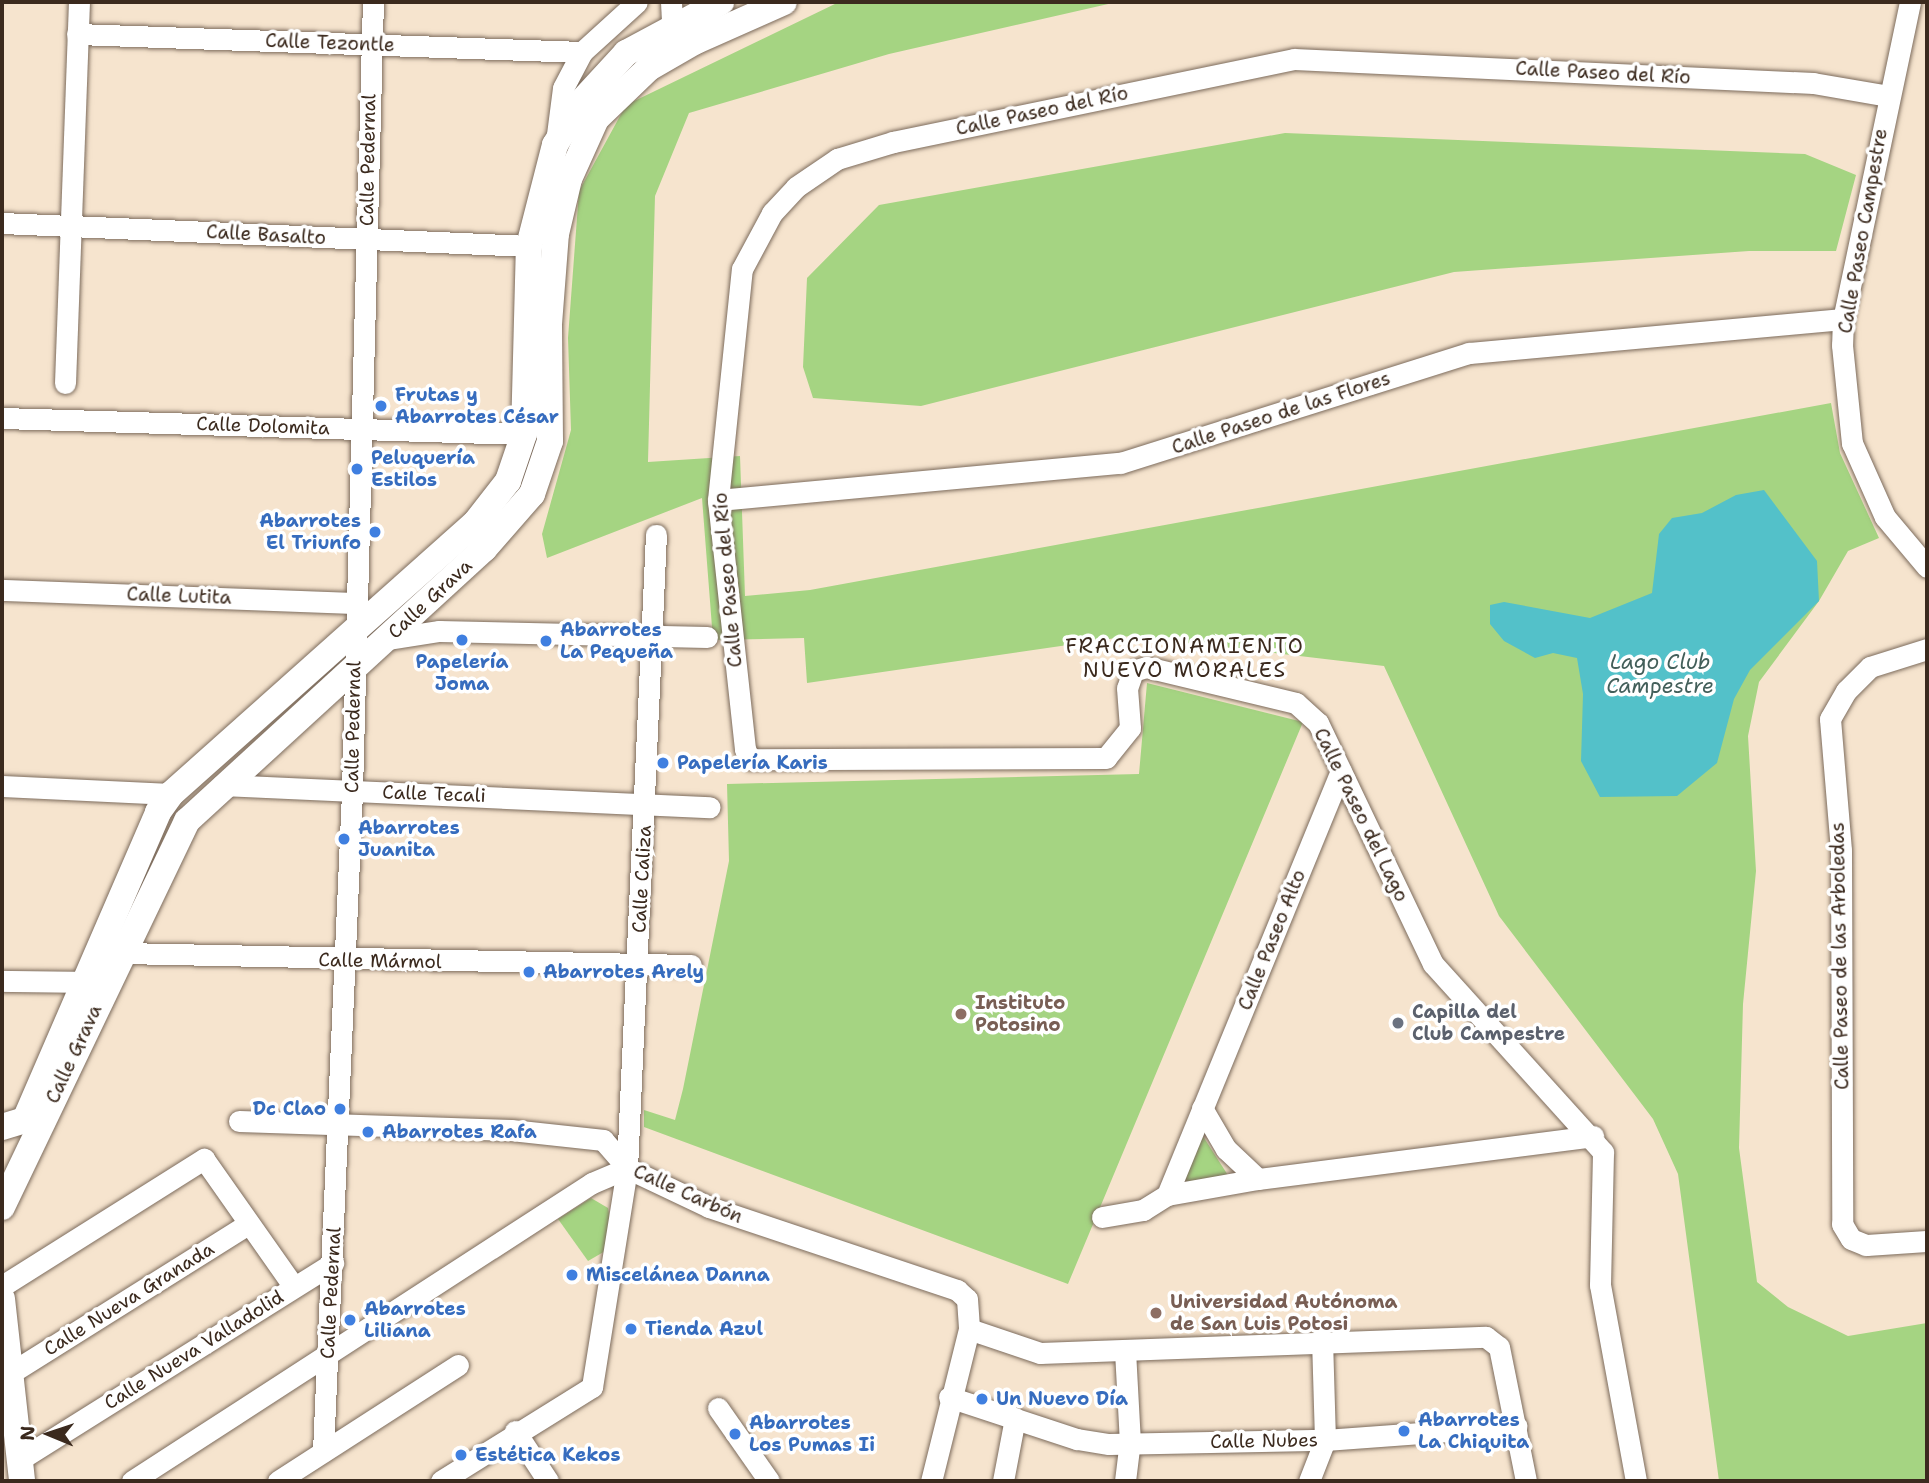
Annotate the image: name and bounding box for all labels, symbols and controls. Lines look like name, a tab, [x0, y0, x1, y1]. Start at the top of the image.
street label: Calle Tezontle	[265, 29, 395, 57]
street label: Calle Paseo del Río	[1515, 57, 1691, 89]
street label: Calle Paseo del Río	[954, 82, 1130, 140]
street label: Calle Pedernal	[355, 94, 381, 226]
street label: Calle Paseo Campestre	[1834, 127, 1892, 335]
street label: Calle Basalto	[206, 220, 326, 250]
street label: Calle Paseo de las Flores	[1169, 367, 1393, 459]
place label: Frutas y Abarrotes César	[395, 384, 559, 428]
marker: Frutas y Abarrotes César	[373, 398, 389, 414]
street label: Calle Dolomita	[196, 412, 330, 440]
place label: Peluquería Estilos	[371, 447, 475, 491]
marker: Peluquería Estilos	[349, 461, 365, 477]
street label: Calle Paseo del Río	[709, 492, 747, 668]
place label: Abarrotes El Triunfo	[259, 510, 361, 554]
marker: Abarrotes El Triunfo	[367, 524, 383, 540]
street label: Calle Grava	[383, 554, 477, 644]
street label: Calle Lutita	[126, 583, 232, 609]
place label: Abarrotes La Pequeña	[560, 619, 673, 663]
marker: Papelería Joma	[454, 632, 470, 648]
marker: Abarrotes La Pequeña	[538, 633, 554, 649]
district label: FRACCIONAMIENTO NUEVO MORALES	[1067, 633, 1303, 683]
water label: Lago Club Campestre	[1606, 649, 1714, 699]
place label: Papelería Joma	[415, 651, 509, 695]
street label: Calle Pedernal	[340, 661, 366, 793]
street label: Calle Paseo del Lago	[1309, 724, 1413, 906]
place label: Papelería Karis	[677, 752, 828, 774]
marker: Papelería Karis	[655, 755, 671, 771]
street label: Calle Tecali	[382, 781, 486, 807]
place label: Abarrotes Juanita	[358, 817, 460, 861]
street label: Calle Paseo de las Arboledas	[1826, 822, 1854, 1090]
street label: Calle Caliza	[628, 824, 656, 934]
marker: Abarrotes Juanita	[336, 831, 352, 847]
street label: Calle Paseo Alto	[1233, 866, 1311, 1014]
street label: Calle Mármol	[318, 949, 442, 973]
place label: Abarrotes Arely	[543, 961, 704, 983]
marker: Abarrotes Arely	[521, 964, 537, 980]
place label: Instituto Potosino	[975, 992, 1065, 1036]
street label: Calle Grava	[41, 1001, 107, 1107]
place label: Capilla del Club Campestre	[1412, 1001, 1565, 1045]
marker: Instituto Potosino	[953, 1006, 969, 1022]
marker: Capilla del Club Campestre	[1390, 1015, 1406, 1031]
place label: Dc Clao	[253, 1098, 326, 1120]
marker: Dc Clao	[332, 1101, 348, 1117]
place label: Abarrotes Rafa	[382, 1121, 537, 1143]
marker: Abarrotes Rafa	[360, 1124, 376, 1140]
street label: Calle Carbón	[630, 1160, 746, 1228]
street label: Calle Pedernal	[316, 1226, 346, 1360]
street label: Calle Nueva Granada	[40, 1237, 218, 1361]
place label: Miscelánea Danna	[586, 1264, 770, 1286]
marker: Miscelánea Danna	[564, 1267, 580, 1283]
street label: Calle Nueva Valladolid	[100, 1285, 288, 1415]
place label: Universidad Autónoma de San Luis Potosi	[1170, 1291, 1397, 1335]
place label: Abarrotes Liliana	[364, 1298, 466, 1342]
marker: Universidad Autónoma de San Luis Potosi	[1148, 1305, 1164, 1321]
marker: Abarrotes Liliana	[342, 1312, 358, 1328]
place label: Tienda Azul	[645, 1318, 763, 1340]
marker: Tienda Azul	[623, 1321, 639, 1337]
place label: Un Nuevo Día	[996, 1388, 1128, 1410]
marker: Un Nuevo Día	[974, 1391, 990, 1407]
north arrow	[14, 1399, 84, 1469]
place label: Abarrotes La Chiquita	[1418, 1409, 1529, 1453]
place label: Abarrotes Los Pumas Ii	[749, 1412, 875, 1456]
marker: Abarrotes La Chiquita	[1396, 1423, 1412, 1439]
text: N	[15, 1425, 40, 1441]
marker: Abarrotes Los Pumas Ii	[727, 1426, 743, 1442]
street label: Calle Nubes	[1210, 1429, 1318, 1453]
place label: Estética Kekos	[475, 1444, 620, 1466]
marker: Estética Kekos	[453, 1447, 469, 1463]

